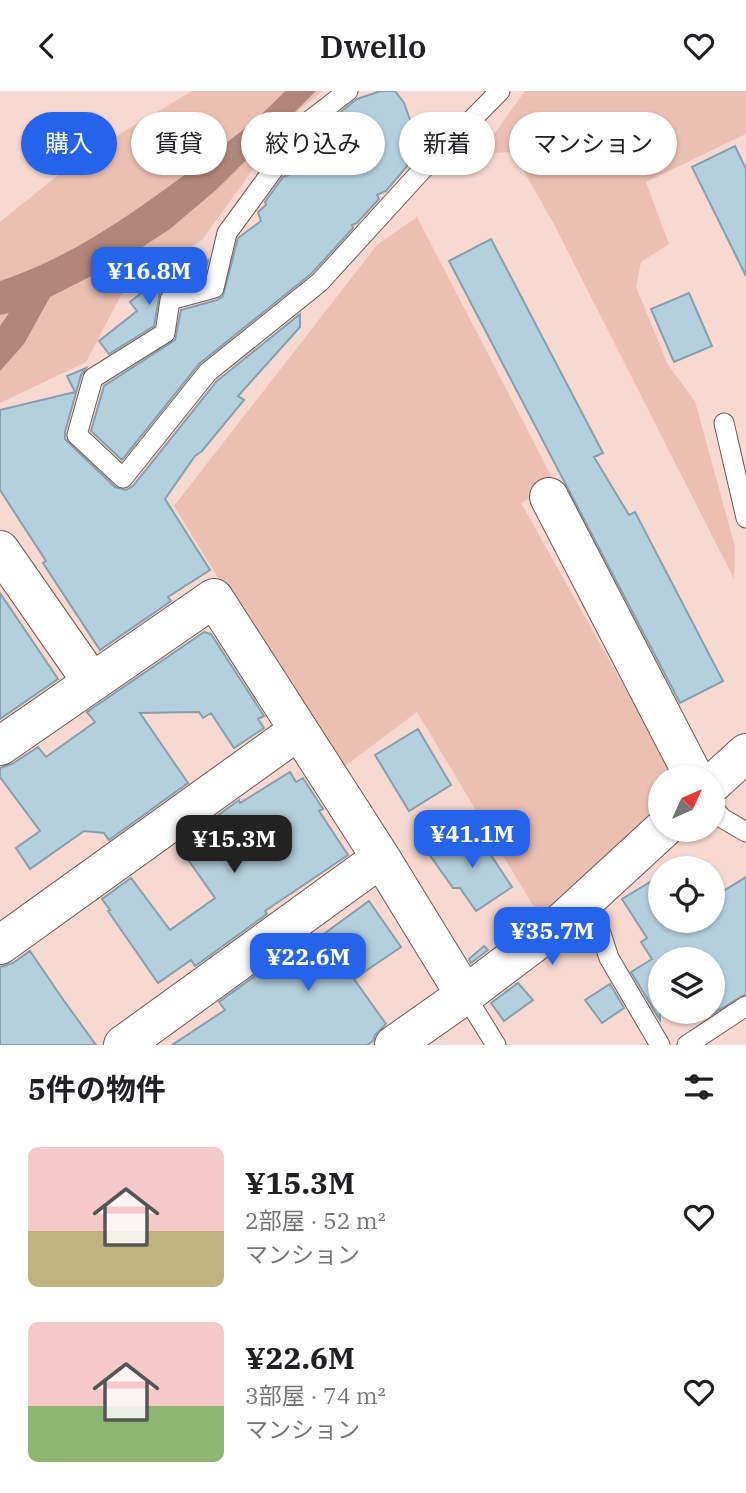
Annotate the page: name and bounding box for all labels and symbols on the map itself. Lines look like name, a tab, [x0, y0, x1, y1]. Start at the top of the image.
pin: ¥16.8M	[92, 247, 206, 307]
north arrow	[648, 765, 724, 842]
pin: ¥41.1M	[415, 811, 529, 870]
pin: ¥15.3M	[177, 815, 291, 875]
pin: ¥35.7M	[495, 907, 609, 967]
pin: ¥22.6M	[251, 933, 365, 993]

